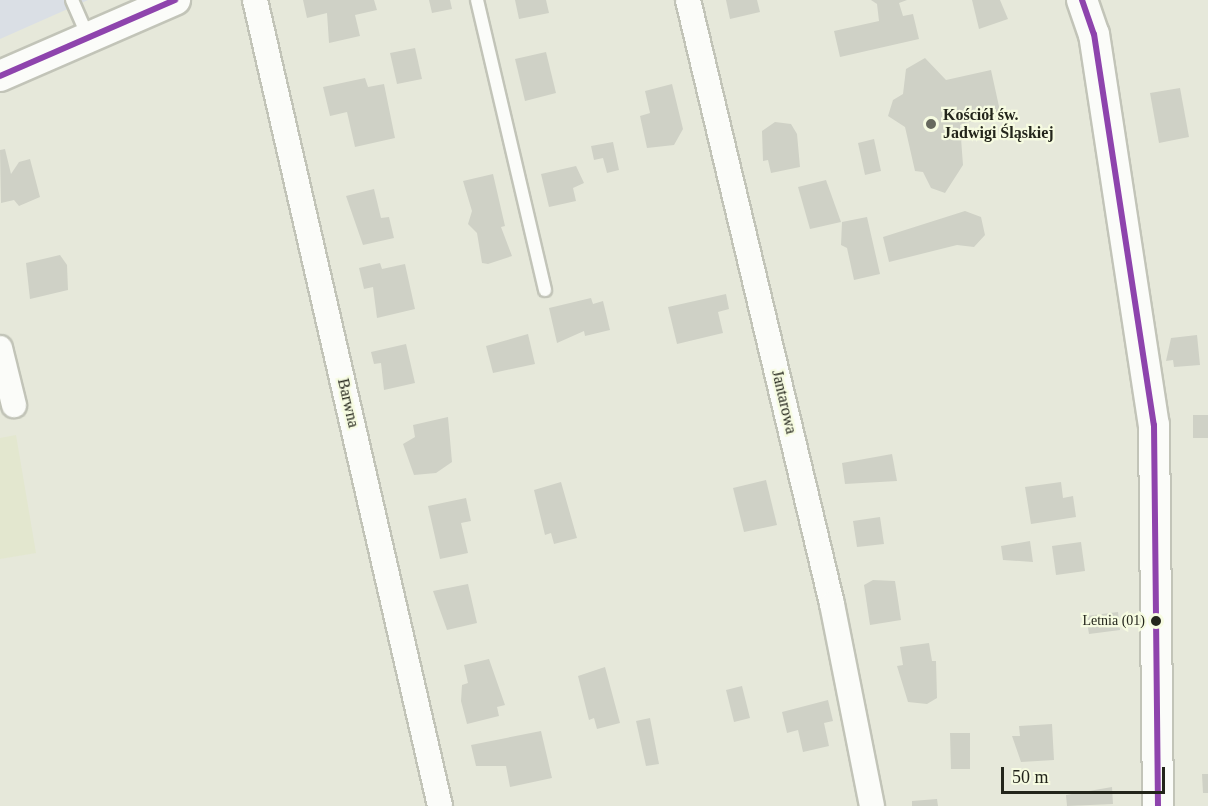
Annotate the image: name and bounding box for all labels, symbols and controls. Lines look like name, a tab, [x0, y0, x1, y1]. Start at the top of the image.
place label: Kościół św. Jadwigi Śląskiej	[943, 105, 1054, 143]
marker: Kościół św. Jadwigi Śląskiej	[924, 117, 938, 131]
street label: Jantarowa	[767, 368, 801, 436]
street label: Barwna	[333, 377, 363, 429]
place label: Letnia (01)	[1082, 613, 1145, 629]
marker: Letnia (01)	[1150, 615, 1162, 627]
scale bar	[1004, 755, 1168, 793]
text: 50 m	[1012, 767, 1049, 787]

